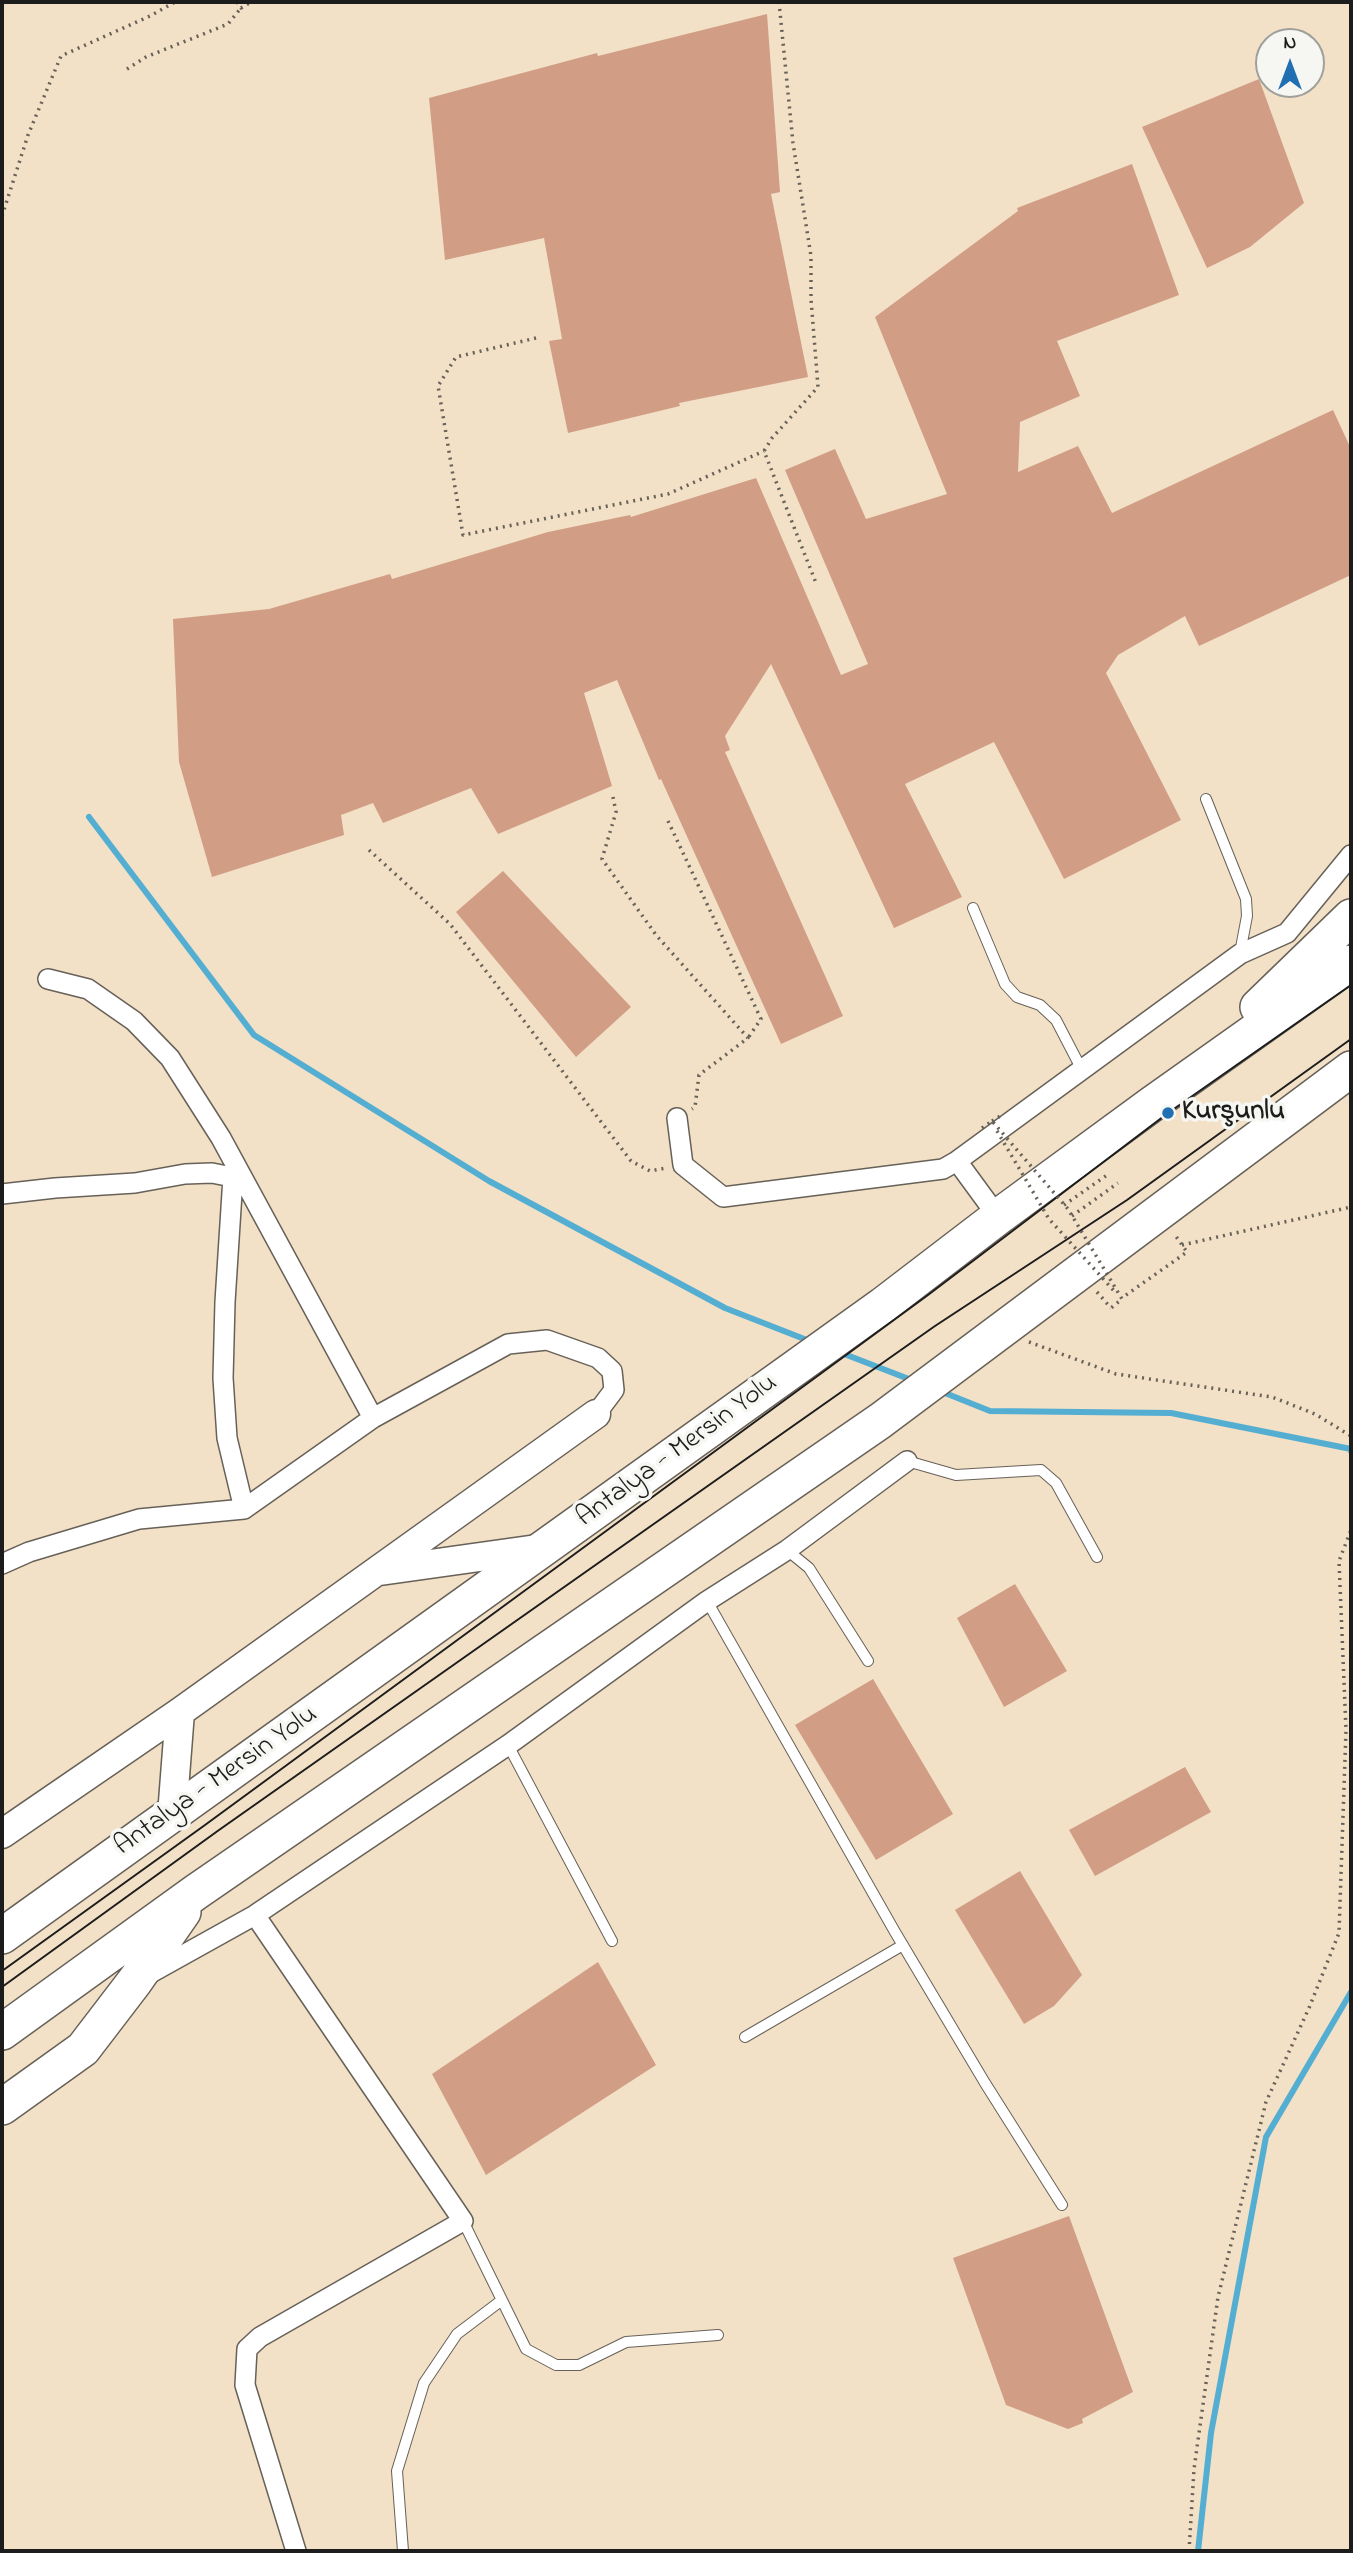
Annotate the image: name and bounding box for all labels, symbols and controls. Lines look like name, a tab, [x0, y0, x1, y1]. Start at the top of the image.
north arrow	[1255, 28, 1325, 98]
text: N	[1284, 30, 1296, 57]
place label: Kurşunlu	[1182, 1096, 1285, 1130]
marker: Kurşunlu	[1160, 1105, 1176, 1121]
street label: Antalya - Mersin Yolu	[571, 1368, 785, 1536]
street label: Antalya - Mersin Yolu	[109, 1699, 325, 1865]

